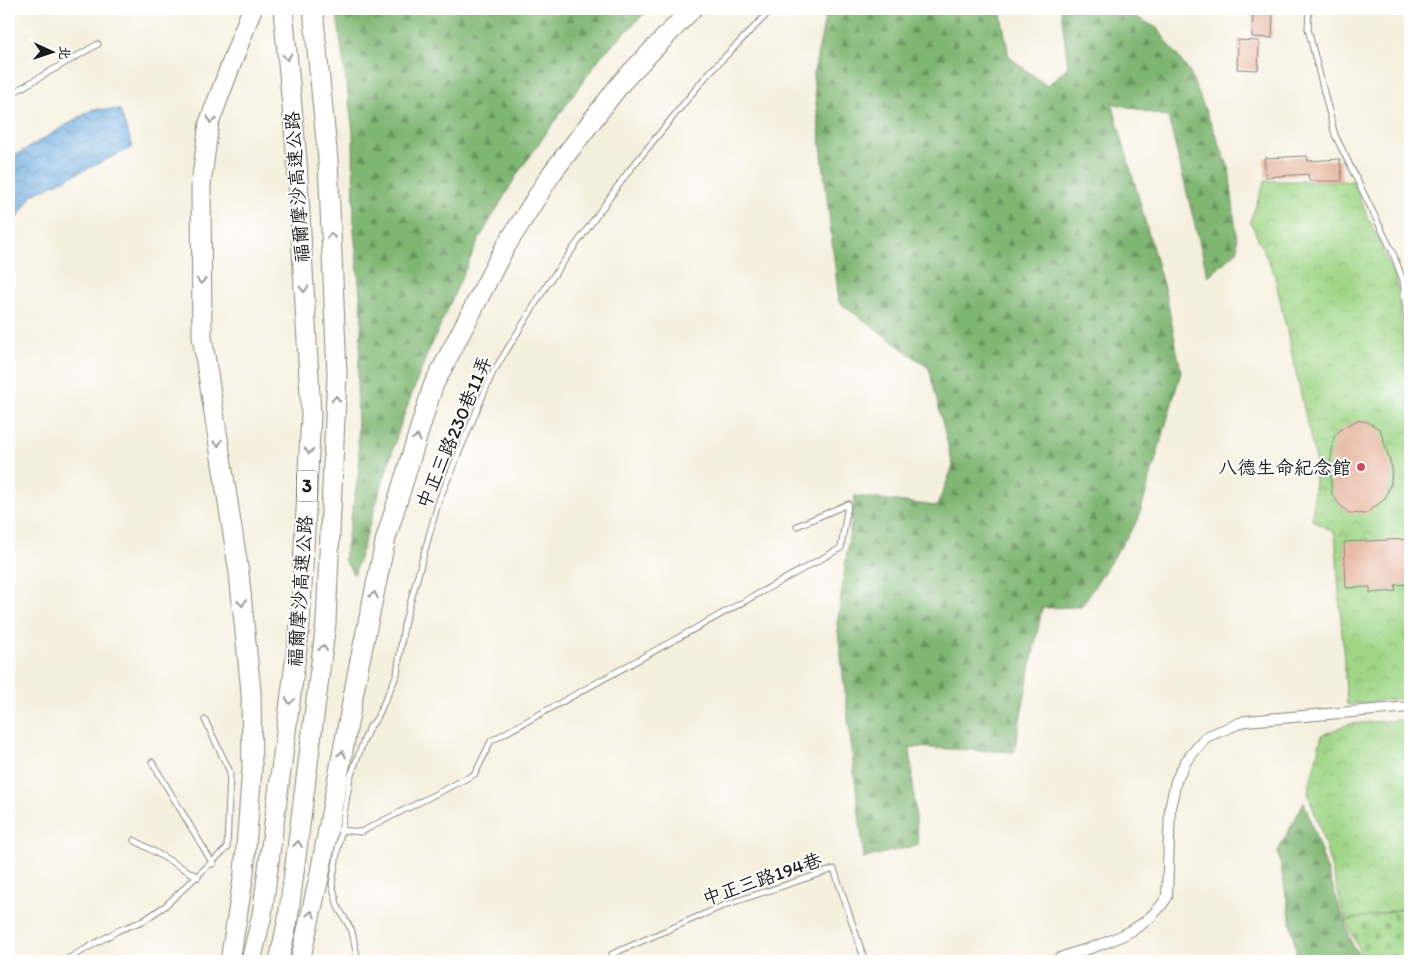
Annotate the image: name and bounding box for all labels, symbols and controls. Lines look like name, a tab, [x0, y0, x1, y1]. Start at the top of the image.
north arrow	[28, 28, 78, 78]
text: 北	[56, 45, 73, 60]
one-way arrow	[281, 54, 292, 62]
street label: 福爾摩沙高速公路	[280, 110, 314, 264]
one-way arrow	[206, 115, 216, 123]
one-way arrow	[325, 232, 336, 240]
one-way arrow	[196, 278, 206, 285]
one-way arrow	[298, 285, 309, 293]
street label: 中正三路230巷11弄	[411, 352, 497, 512]
one-way arrow	[330, 394, 341, 402]
one-way arrow	[412, 435, 422, 443]
one-way arrow	[212, 438, 222, 447]
one-way arrow	[303, 448, 314, 456]
place label: 八德生命紀念館	[1218, 456, 1351, 479]
marker: 八德生命紀念館	[1355, 461, 1367, 473]
road number: 3	[297, 471, 317, 502]
street label: 福爾摩沙高速公路	[283, 514, 317, 668]
one-way arrow	[368, 591, 379, 599]
one-way arrow	[236, 599, 247, 607]
one-way arrow	[317, 644, 328, 652]
one-way arrow	[286, 696, 296, 705]
one-way arrow	[337, 750, 347, 759]
one-way arrow	[292, 840, 303, 848]
street label: 中正三路194巷	[699, 848, 825, 910]
one-way arrow	[305, 909, 316, 918]

